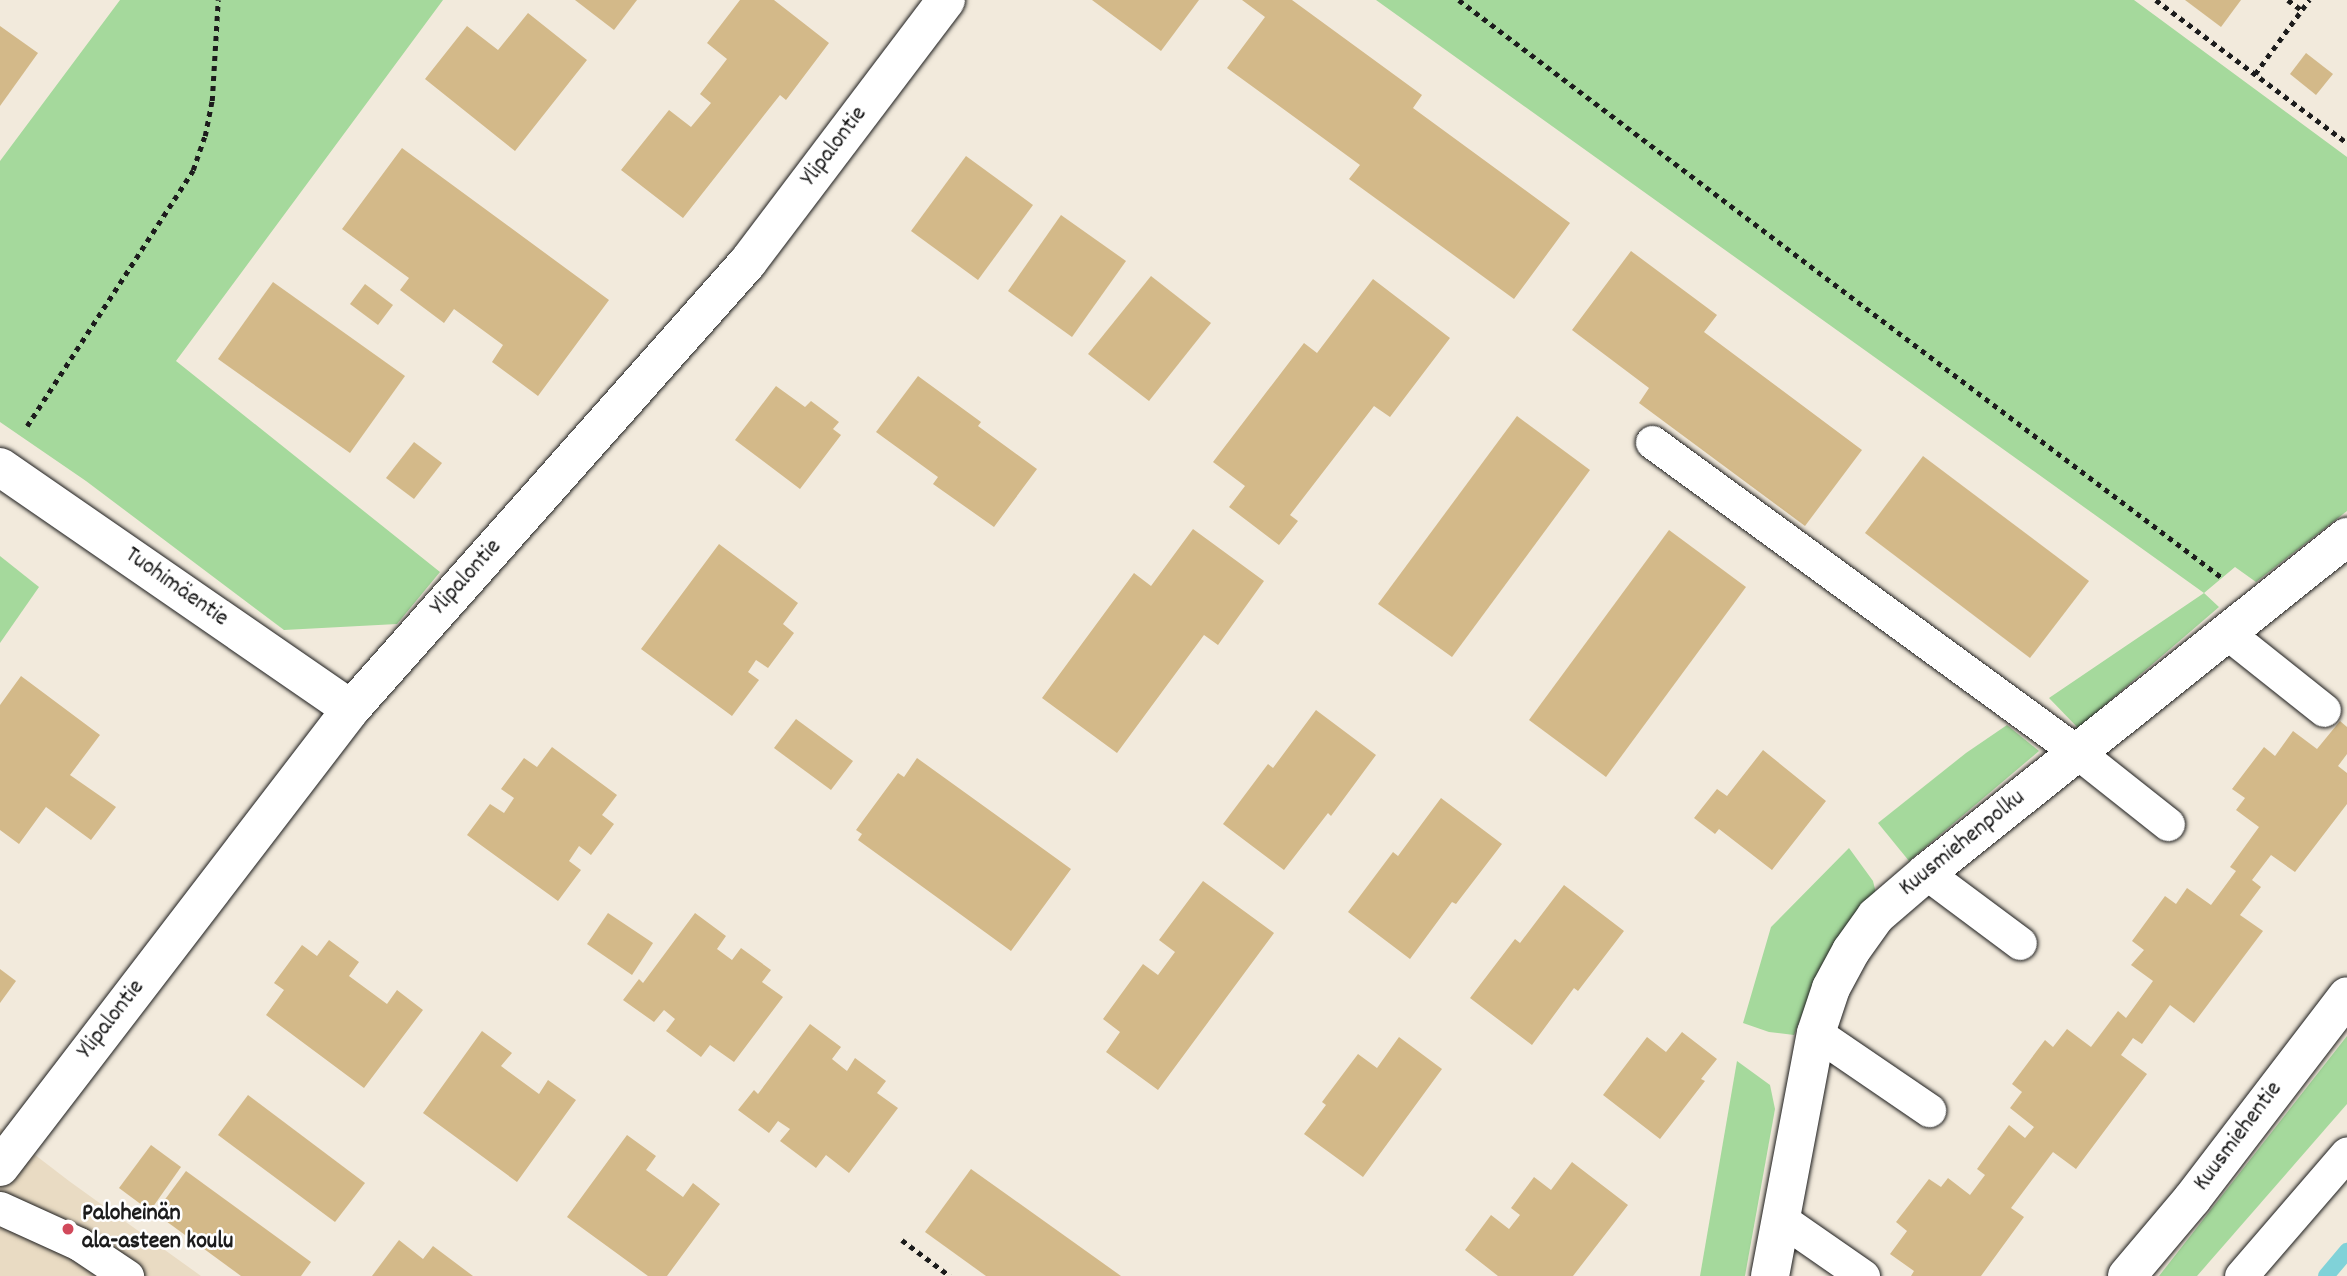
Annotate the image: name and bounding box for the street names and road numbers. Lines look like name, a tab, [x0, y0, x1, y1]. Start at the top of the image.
street label: Ylipalontie	[796, 101, 874, 193]
street label: Ylipalontie	[425, 534, 509, 622]
street label: Tuohimäentie	[119, 542, 233, 634]
street label: Kuusmiehenpolku	[1894, 784, 2032, 904]
street label: Ylipalontie	[72, 975, 152, 1065]
street label: Kuusmiehentie	[2188, 1077, 2290, 1197]

